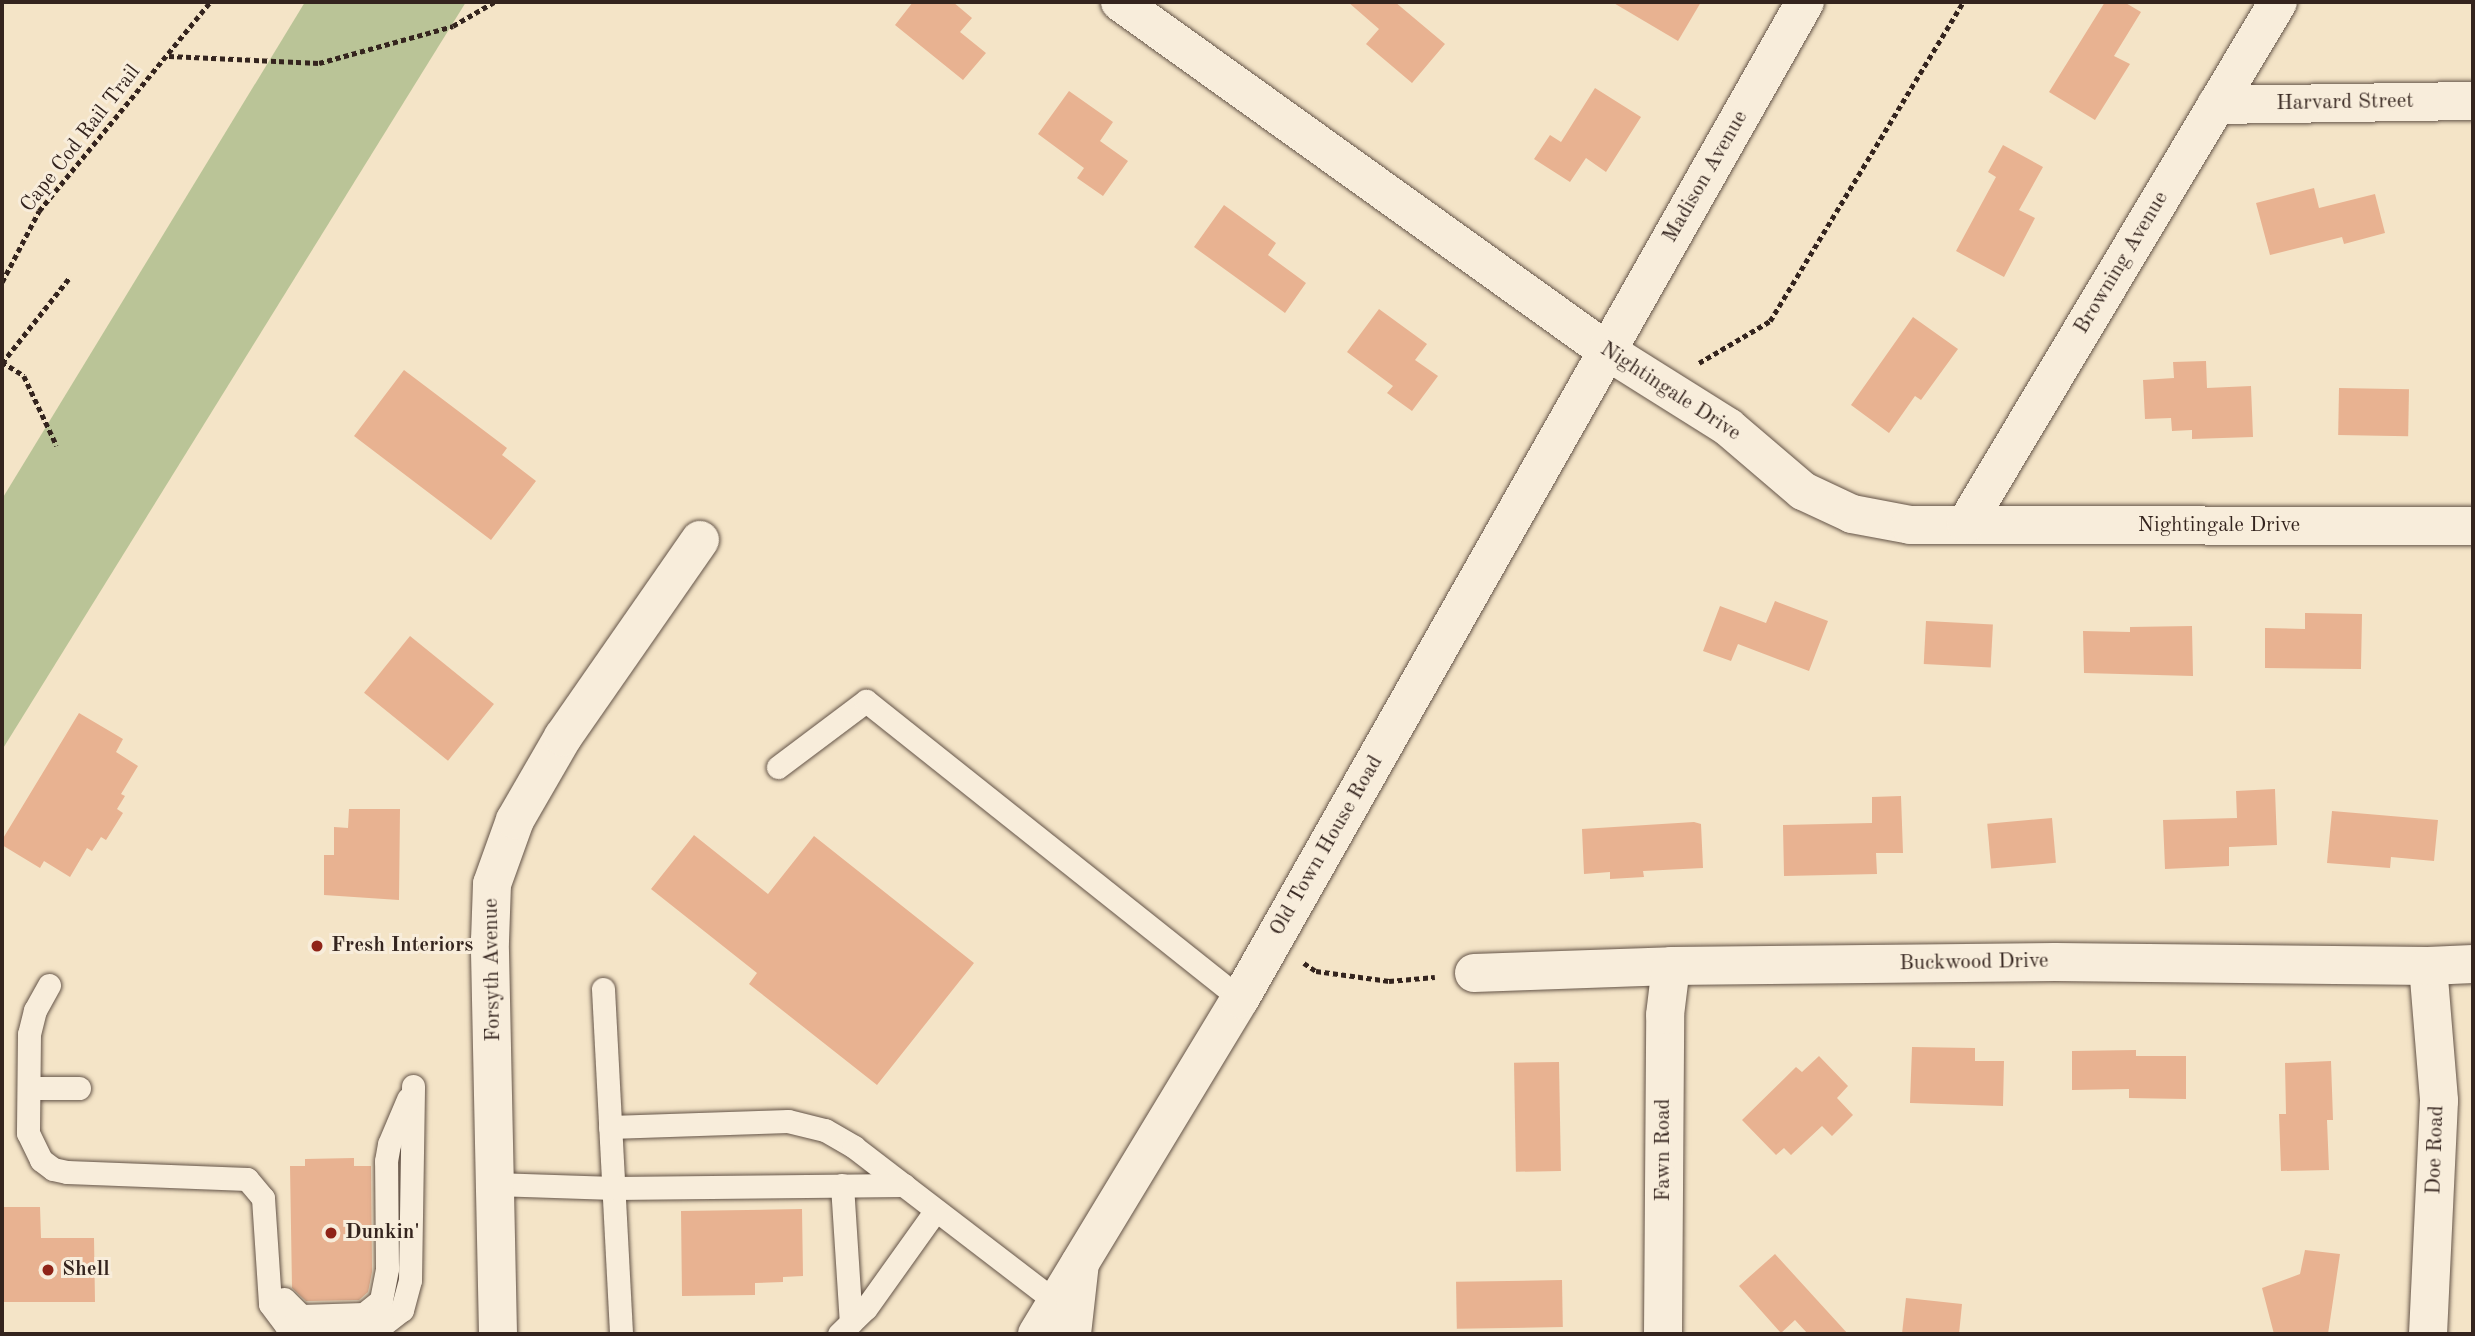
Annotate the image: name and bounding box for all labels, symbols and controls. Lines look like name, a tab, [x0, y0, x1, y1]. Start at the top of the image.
street label: Cape Cod Rail Trail	[16, 60, 146, 218]
street label: Harvard Street	[2276, 89, 2414, 117]
street label: Madison Avenue	[1658, 107, 1754, 247]
street label: Browning Avenue	[2070, 187, 2174, 339]
street label: Nightingale Drive	[1595, 337, 1745, 447]
street label: Nightingale Drive	[2138, 513, 2300, 539]
street label: Old Town House Road	[1265, 751, 1389, 941]
street label: Forsyth Avenue	[479, 898, 507, 1042]
place label: Fresh Interiors	[331, 933, 473, 959]
marker: Fresh Interiors	[309, 938, 325, 954]
street label: Buckwood Drive	[1899, 949, 2049, 977]
street label: Fawn Road	[1651, 1098, 1677, 1202]
street label: Doe Road	[2422, 1105, 2450, 1195]
place label: Dunkin'	[345, 1220, 419, 1246]
marker: Dunkin'	[323, 1225, 339, 1241]
place label: Shell	[62, 1257, 110, 1283]
marker: Shell	[40, 1262, 56, 1278]

